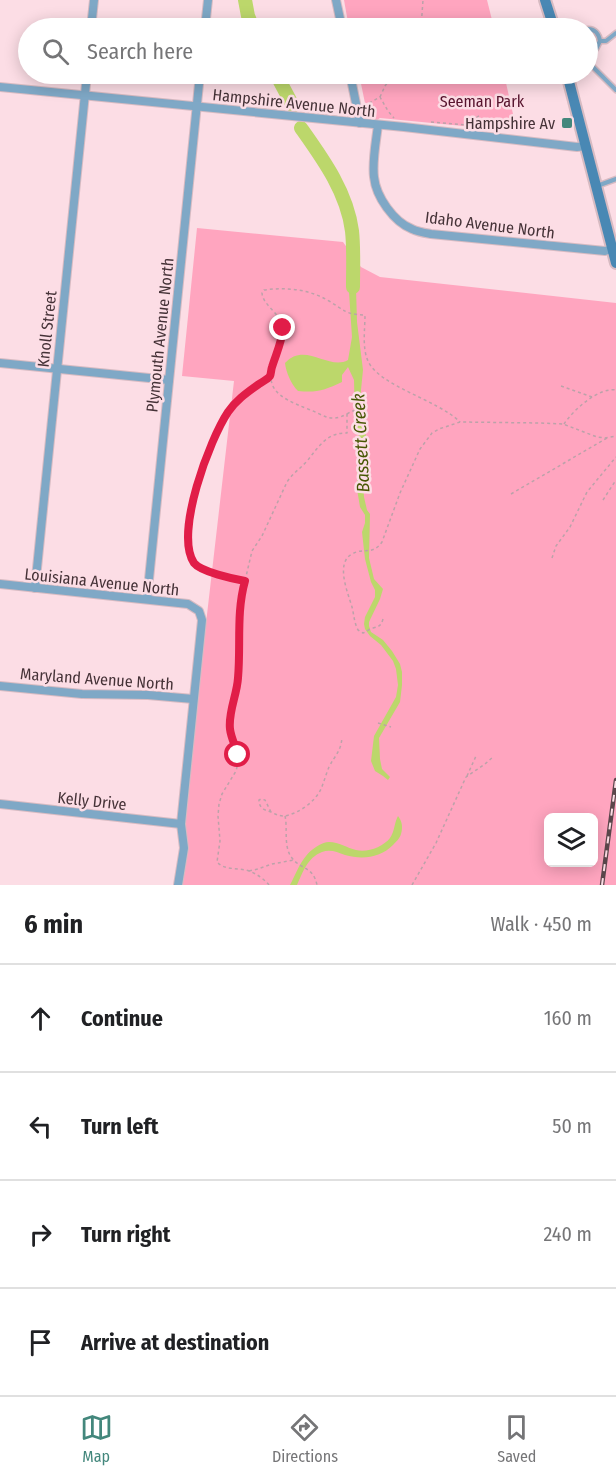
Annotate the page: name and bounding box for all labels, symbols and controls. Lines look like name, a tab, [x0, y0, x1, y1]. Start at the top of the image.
search box	[18, 18, 598, 84]
icon: search	[39, 35, 72, 68]
text: Search here	[87, 38, 193, 65]
street label: Hampshire Avenue North	[212, 85, 376, 121]
park label: Seeman Park	[440, 92, 525, 111]
place label: Hampshire Av	[465, 114, 555, 133]
marker: Hampshire Av	[560, 116, 574, 130]
street label: Idaho Avenue North	[424, 208, 556, 242]
street label: Plymouth Avenue North	[142, 257, 178, 413]
street label: Knoll Street	[34, 289, 61, 368]
route end	[269, 314, 295, 340]
water label: Bassett Creek	[347, 393, 375, 493]
street label: Louisiana Avenue North	[24, 564, 180, 600]
street label: Maryland Avenue North	[20, 664, 174, 694]
route start	[224, 741, 250, 767]
street label: Kelly Drive	[57, 788, 127, 814]
map controls	[544, 813, 598, 867]
button: layers	[544, 813, 598, 867]
text: 6 min	[24, 909, 83, 940]
text: Walk · 450 m	[491, 912, 592, 936]
icon: ahead	[24, 1002, 57, 1035]
text: Continue	[81, 1005, 163, 1032]
text: 160 m	[544, 1006, 592, 1030]
icon: left	[24, 1110, 57, 1143]
text: Turn left	[81, 1113, 159, 1140]
text: 50 m	[552, 1114, 592, 1138]
icon: right	[24, 1218, 57, 1251]
text: Turn right	[81, 1221, 170, 1248]
text: 240 m	[543, 1222, 592, 1246]
icon: arrive	[24, 1326, 57, 1359]
text: Arrive at destination	[81, 1329, 269, 1356]
tab: Map	[80, 1411, 113, 1466]
tab: Directions	[272, 1411, 338, 1466]
tab: Saved	[497, 1411, 536, 1466]

